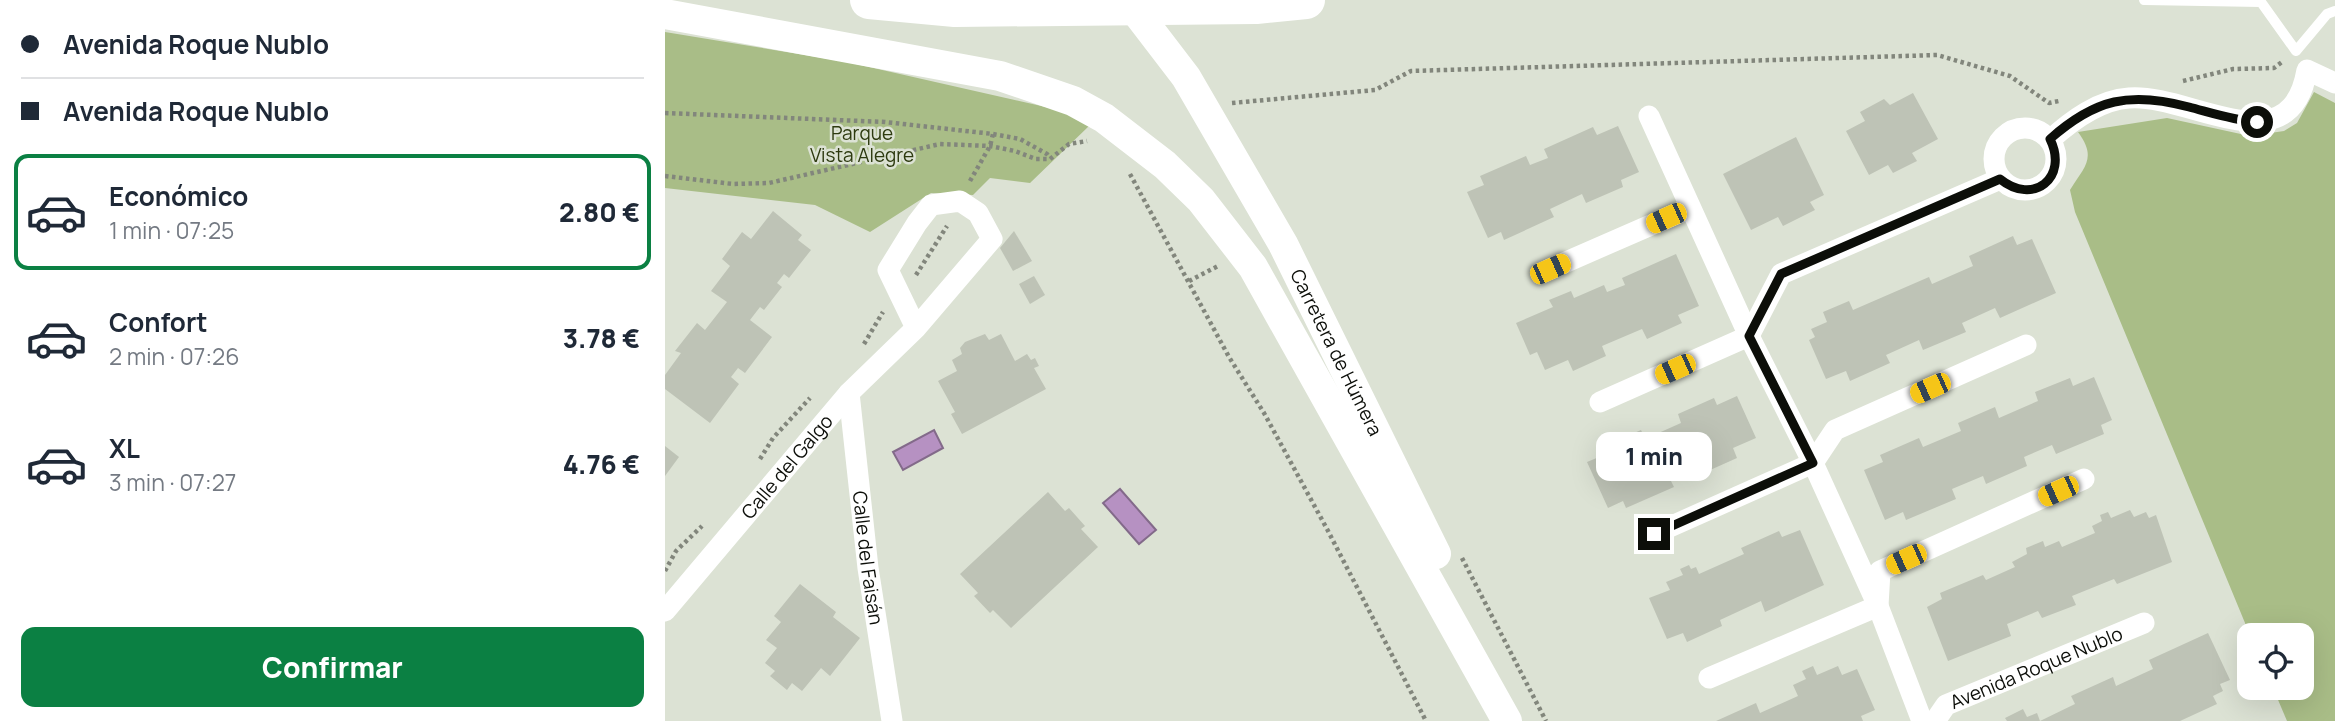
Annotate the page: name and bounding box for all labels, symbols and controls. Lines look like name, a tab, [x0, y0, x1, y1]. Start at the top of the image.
text: Avenida Roque Nublo	[63, 26, 329, 62]
text: Avenida Roque Nublo	[63, 93, 329, 129]
route start	[2241, 106, 2273, 138]
park label: Parque Vista Alegre	[810, 120, 914, 168]
text: Económico	[109, 178, 248, 214]
icon: car	[25, 181, 88, 244]
text: 2.80 €	[559, 194, 640, 230]
car	[1643, 200, 1690, 236]
text: 1 min · 07:25	[109, 214, 234, 246]
car	[1527, 251, 1574, 287]
street label: Carretera de Húmera	[1284, 265, 1389, 440]
text: Confort	[109, 304, 208, 340]
icon: car	[25, 307, 88, 370]
text: 3.78 €	[563, 320, 640, 356]
text: 2 min · 07:26	[109, 340, 240, 372]
car	[1652, 351, 1699, 387]
car	[1907, 370, 1954, 406]
street label: Calle del Galgo	[735, 409, 839, 524]
text: XL	[109, 430, 140, 466]
icon: car	[25, 433, 88, 496]
callout: 1 min	[1596, 433, 1712, 482]
text: 1 min	[1625, 440, 1683, 472]
text: 4.76 €	[563, 446, 640, 482]
text: 3 min · 07:27	[109, 466, 236, 498]
car	[2035, 473, 2082, 509]
street label: Calle del Faisán	[847, 490, 890, 627]
route end	[1638, 518, 1670, 550]
car	[1883, 541, 1930, 577]
street label: Avenida Roque Nublo	[1946, 620, 2126, 715]
map controls	[2237, 623, 2314, 700]
button: locate	[2237, 623, 2314, 700]
button: Confirmar	[21, 627, 644, 707]

